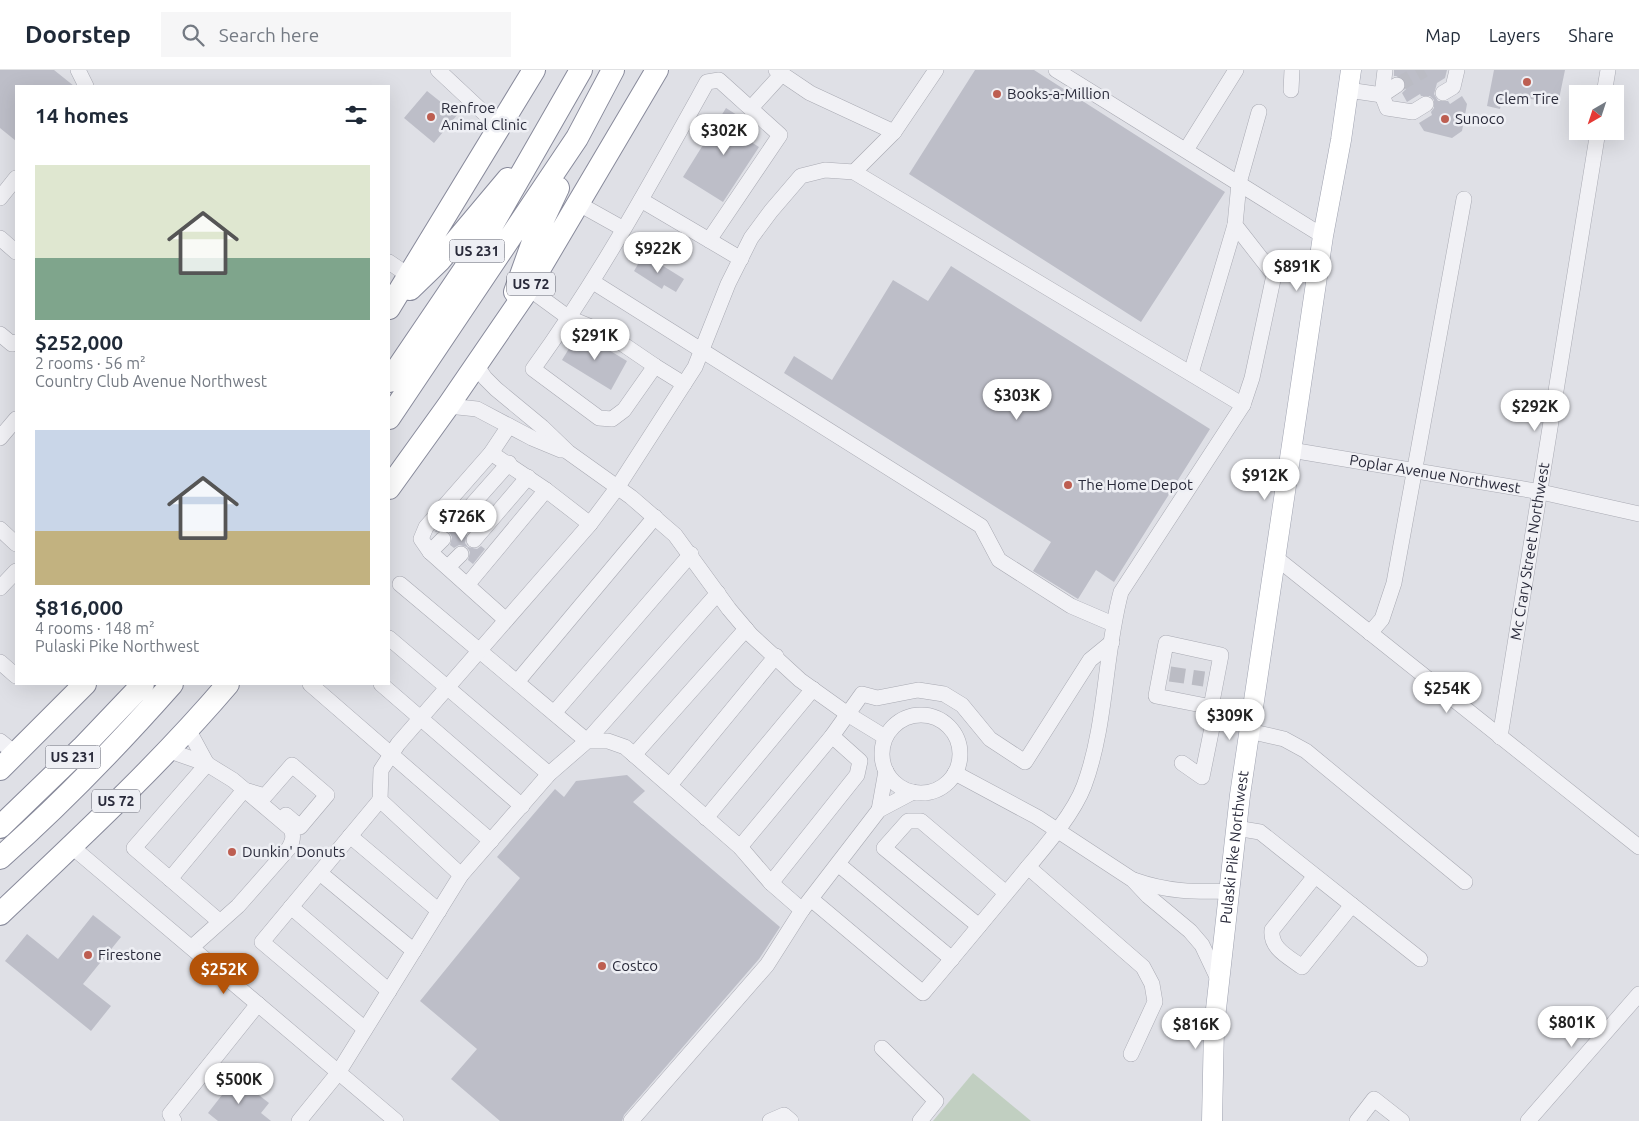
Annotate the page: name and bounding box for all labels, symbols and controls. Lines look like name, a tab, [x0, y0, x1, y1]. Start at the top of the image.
search box	[161, 12, 511, 57]
text: Doorstep	[25, 21, 131, 48]
icon: search	[179, 21, 207, 49]
text: Search here	[219, 24, 319, 46]
text: Map	[1425, 25, 1461, 45]
text: Layers	[1489, 25, 1540, 45]
text: Share	[1568, 25, 1614, 45]
marker: Clem Tire	[1521, 76, 1533, 88]
place label: Books-a-Million	[1007, 85, 1110, 102]
north arrow	[1569, 85, 1624, 140]
map controls	[1569, 85, 1624, 140]
marker: Books-a-Million	[991, 88, 1003, 100]
place label: Clem Tire	[1495, 90, 1559, 107]
place label: Renfroe Animal Clinic	[441, 99, 527, 133]
icon: filters	[342, 101, 370, 129]
text: 14 homes	[35, 103, 129, 127]
place label: Sunoco	[1455, 110, 1504, 127]
marker: Renfroe Animal Clinic	[425, 111, 437, 123]
marker: Sunoco	[1439, 113, 1451, 125]
pin: $302K	[689, 114, 759, 156]
text: $302K	[701, 121, 747, 139]
icon: home	[158, 198, 248, 288]
pin: $922K	[623, 232, 693, 274]
text: $922K	[635, 239, 681, 257]
road number: US 231	[450, 240, 504, 262]
pin: $891K	[1262, 250, 1332, 292]
text: $891K	[1274, 257, 1320, 275]
road number: US 72	[507, 272, 555, 295]
pin: $291K	[560, 318, 630, 361]
text: $291K	[572, 326, 618, 344]
text: $252,000	[35, 330, 123, 354]
text: 2 rooms · 56 m²	[35, 354, 146, 372]
text: Country Club Avenue Northwest	[35, 372, 267, 390]
pin: $303K	[982, 378, 1052, 421]
text: $303K	[994, 386, 1040, 404]
pin: $292K	[1500, 390, 1570, 432]
text: $292K	[1512, 397, 1558, 415]
street label: Poplar Avenue Northwest	[1348, 451, 1522, 496]
pin: $912K	[1230, 458, 1300, 501]
street label: Mc Crary Street Northwest	[1507, 461, 1552, 642]
icon: home	[158, 463, 248, 553]
text: $912K	[1242, 466, 1288, 484]
place label: The Home Depot	[1078, 476, 1193, 493]
marker: The Home Depot	[1062, 479, 1074, 491]
pin: $726K	[427, 500, 497, 542]
text: $726K	[439, 507, 485, 525]
text: $816,000	[35, 595, 123, 619]
text: 4 rooms · 148 m²	[35, 619, 155, 637]
text: Pulaski Pike Northwest	[35, 637, 199, 655]
pin: $254K	[1412, 672, 1482, 714]
text: $254K	[1424, 679, 1470, 697]
pin: $309K	[1195, 698, 1265, 741]
text: $309K	[1207, 706, 1253, 724]
road number: US 231	[46, 746, 100, 769]
street label: Pulaski Pike Northwest	[1217, 769, 1252, 925]
road number: US 72	[92, 789, 140, 812]
place label: Dunkin' Donuts	[242, 843, 345, 860]
marker: Dunkin' Donuts	[226, 846, 238, 858]
place label: Firestone	[98, 946, 161, 963]
marker: Firestone	[82, 949, 94, 961]
pin: $252K	[189, 952, 259, 995]
place label: Costco	[612, 957, 658, 974]
text: $252K	[201, 960, 247, 978]
marker: Costco	[596, 960, 608, 972]
pin: $801K	[1537, 1006, 1607, 1048]
pin: $816K	[1161, 1008, 1231, 1050]
text: $801K	[1549, 1013, 1595, 1031]
text: $816K	[1173, 1015, 1219, 1033]
pin: $500K	[204, 1062, 274, 1105]
text: $500K	[216, 1070, 262, 1088]

